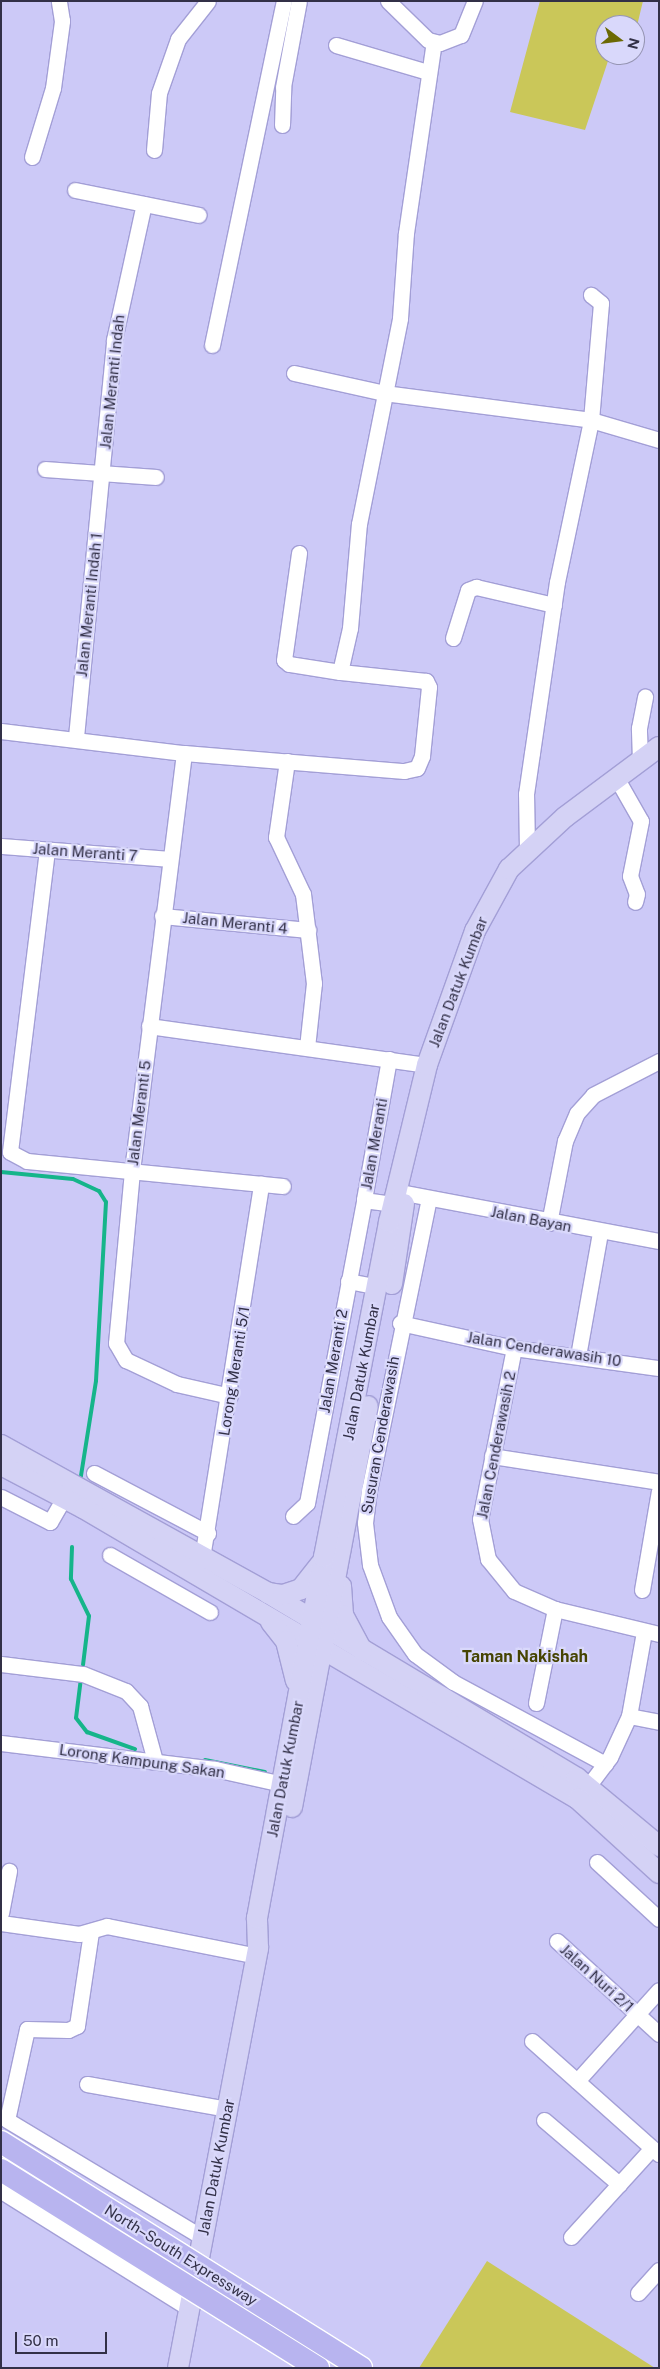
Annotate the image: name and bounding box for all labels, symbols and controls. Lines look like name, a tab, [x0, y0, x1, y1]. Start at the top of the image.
north arrow	[595, 15, 645, 65]
text: N	[624, 36, 643, 51]
street label: Jalan Meranti Indah	[96, 314, 128, 450]
street label: Jalan Meranti Indah 1	[72, 532, 106, 678]
street label: Jalan Meranti 7	[32, 839, 138, 865]
street label: Jalan Meranti 4	[181, 909, 289, 937]
street label: Jalan Datuk Kumbar	[425, 914, 491, 1050]
street label: Jalan Meranti 5	[124, 1059, 154, 1167]
street label: Jalan Meranti	[357, 1097, 391, 1191]
street label: Jalan Bayan	[489, 1202, 573, 1236]
street label: Jalan Datuk Kumbar	[339, 1302, 383, 1442]
street label: Lorong Meranti 5/1	[215, 1305, 253, 1437]
street label: Jalan Meranti 2	[315, 1308, 351, 1414]
street label: Jalan Cenderawasih 10	[465, 1328, 623, 1370]
street label: Susuran Cenderawasih	[357, 1355, 403, 1515]
street label: Jalan Cenderawasih 2	[473, 1370, 519, 1520]
district label: Taman Nakishah	[462, 1647, 588, 1667]
street label: Jalan Datuk Kumbar	[263, 1699, 307, 1839]
street label: Lorong Kampung Sakan	[58, 1740, 226, 1782]
street label: Jalan Nuri 2/1	[556, 1940, 638, 2016]
street label: Jalan Datuk Kumbar	[194, 2097, 238, 2237]
street label: North–South Expressway	[101, 2201, 261, 2309]
scale bar	[18, 2322, 110, 2354]
text: 50 m	[23, 2332, 58, 2349]

